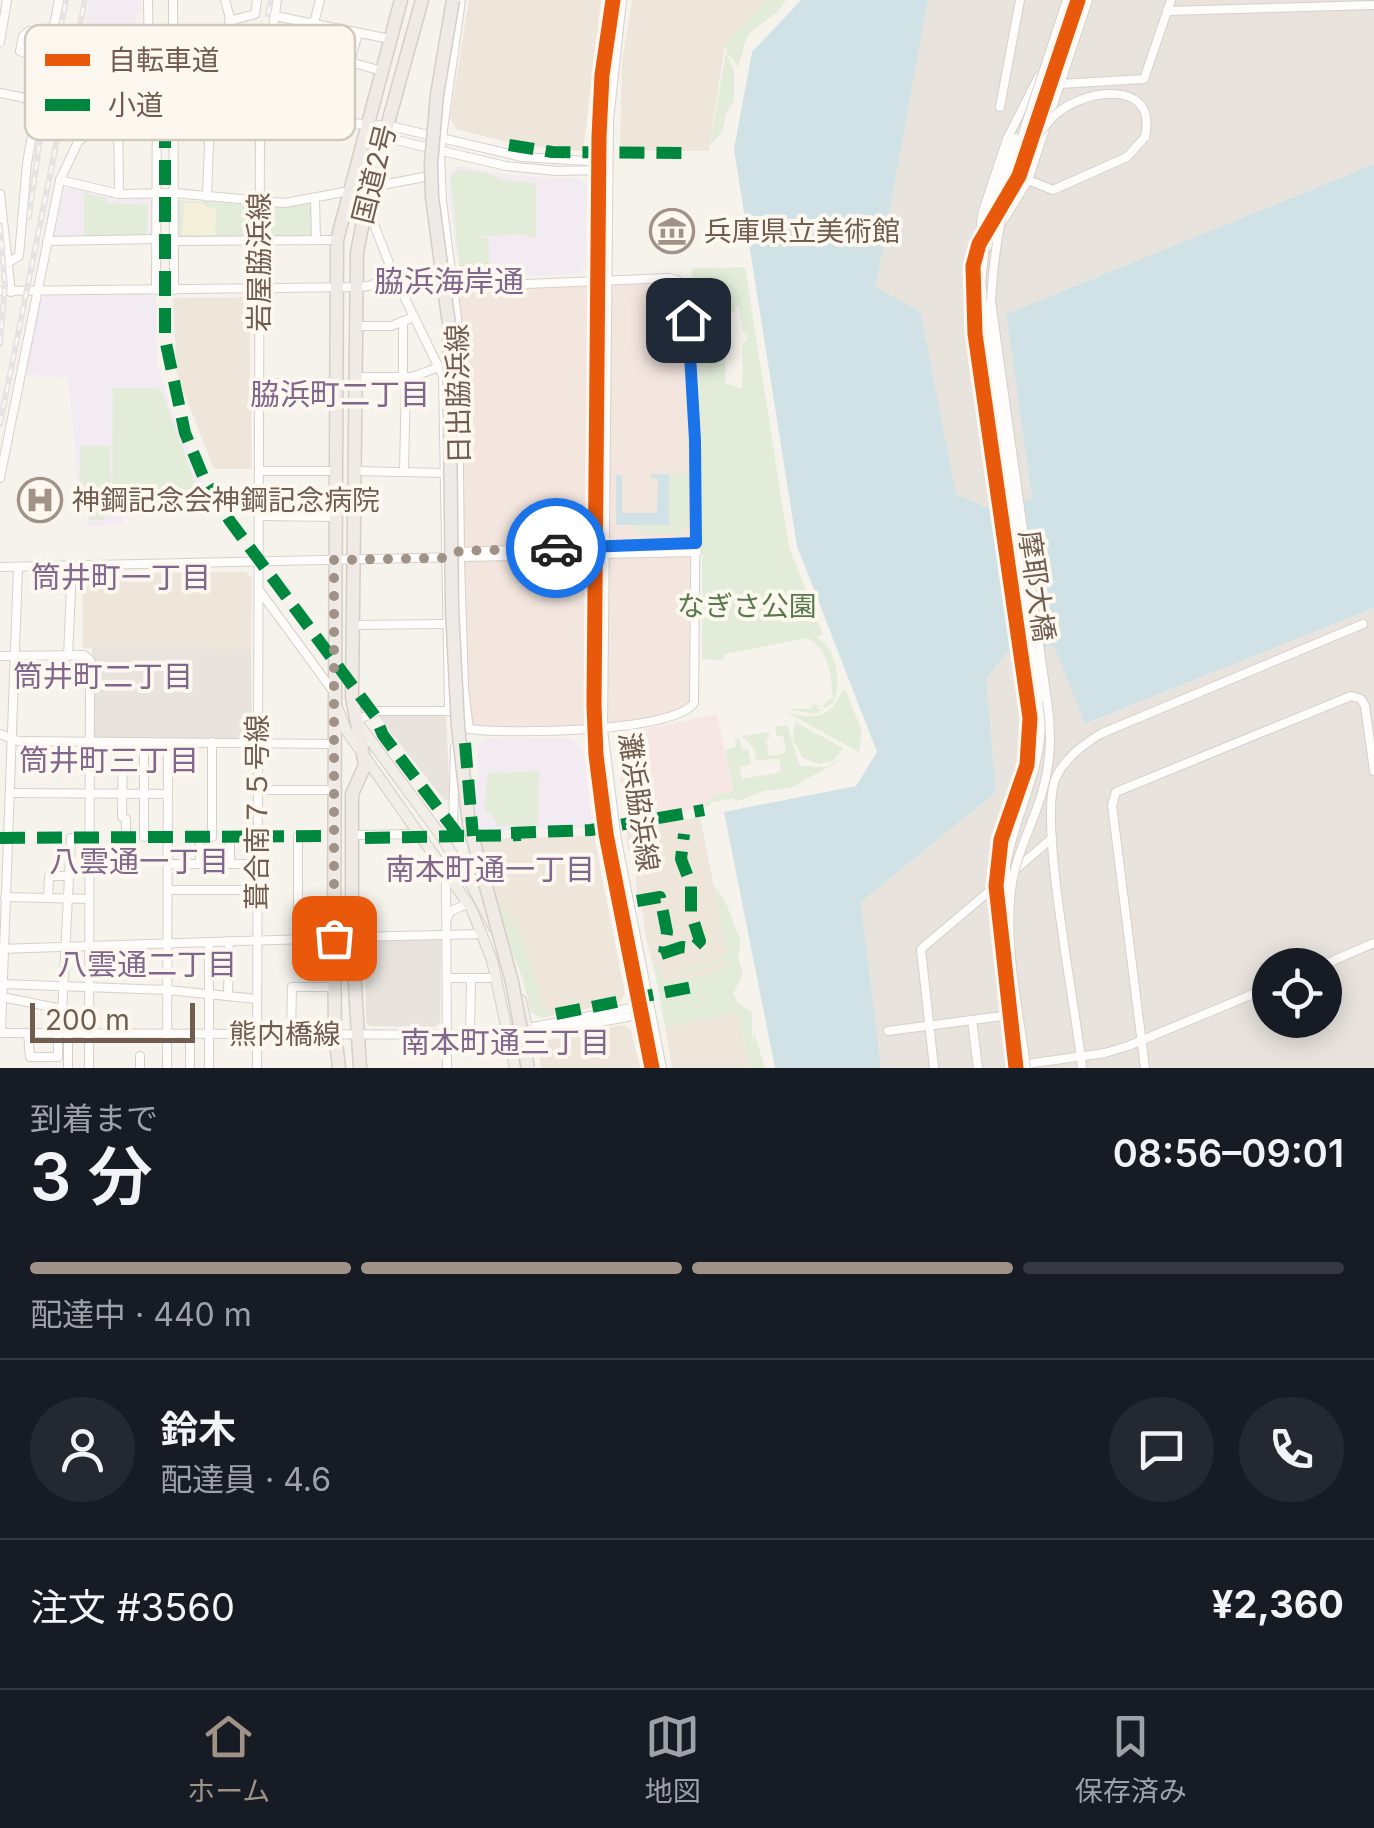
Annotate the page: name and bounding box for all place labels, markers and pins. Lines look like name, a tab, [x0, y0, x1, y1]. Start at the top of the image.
museum icon: 兵庫県立美術館	[649, 208, 695, 254]
place label: 兵庫県立美術館	[704, 214, 900, 248]
pin	[646, 278, 731, 363]
hospital icon: 神鋼記念会神鋼記念病院	[17, 477, 63, 523]
place label: 神鋼記念会神鋼記念病院	[72, 483, 380, 517]
pin	[292, 896, 377, 981]

